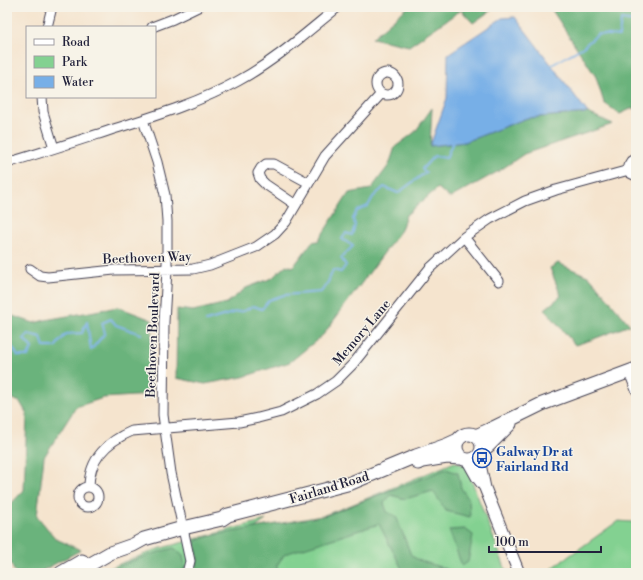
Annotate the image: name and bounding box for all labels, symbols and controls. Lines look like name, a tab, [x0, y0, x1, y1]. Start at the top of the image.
legend	[26, 26, 156, 98]
text: Road	[62, 35, 90, 50]
text: Park	[62, 55, 88, 70]
text: Water	[61, 75, 94, 90]
street label: Beethoven Way	[101, 248, 192, 268]
street label: Beethoven Boulevard	[143, 272, 163, 399]
street label: Memory Lane	[329, 296, 394, 369]
place label: Galway Dr at Fairland Rd	[496, 444, 573, 475]
bus stop icon: Galway Dr at Fairland Rd	[471, 447, 493, 469]
street label: Fairland Road	[288, 468, 372, 508]
scale bar	[489, 528, 601, 554]
text: 100 m	[495, 535, 529, 550]

